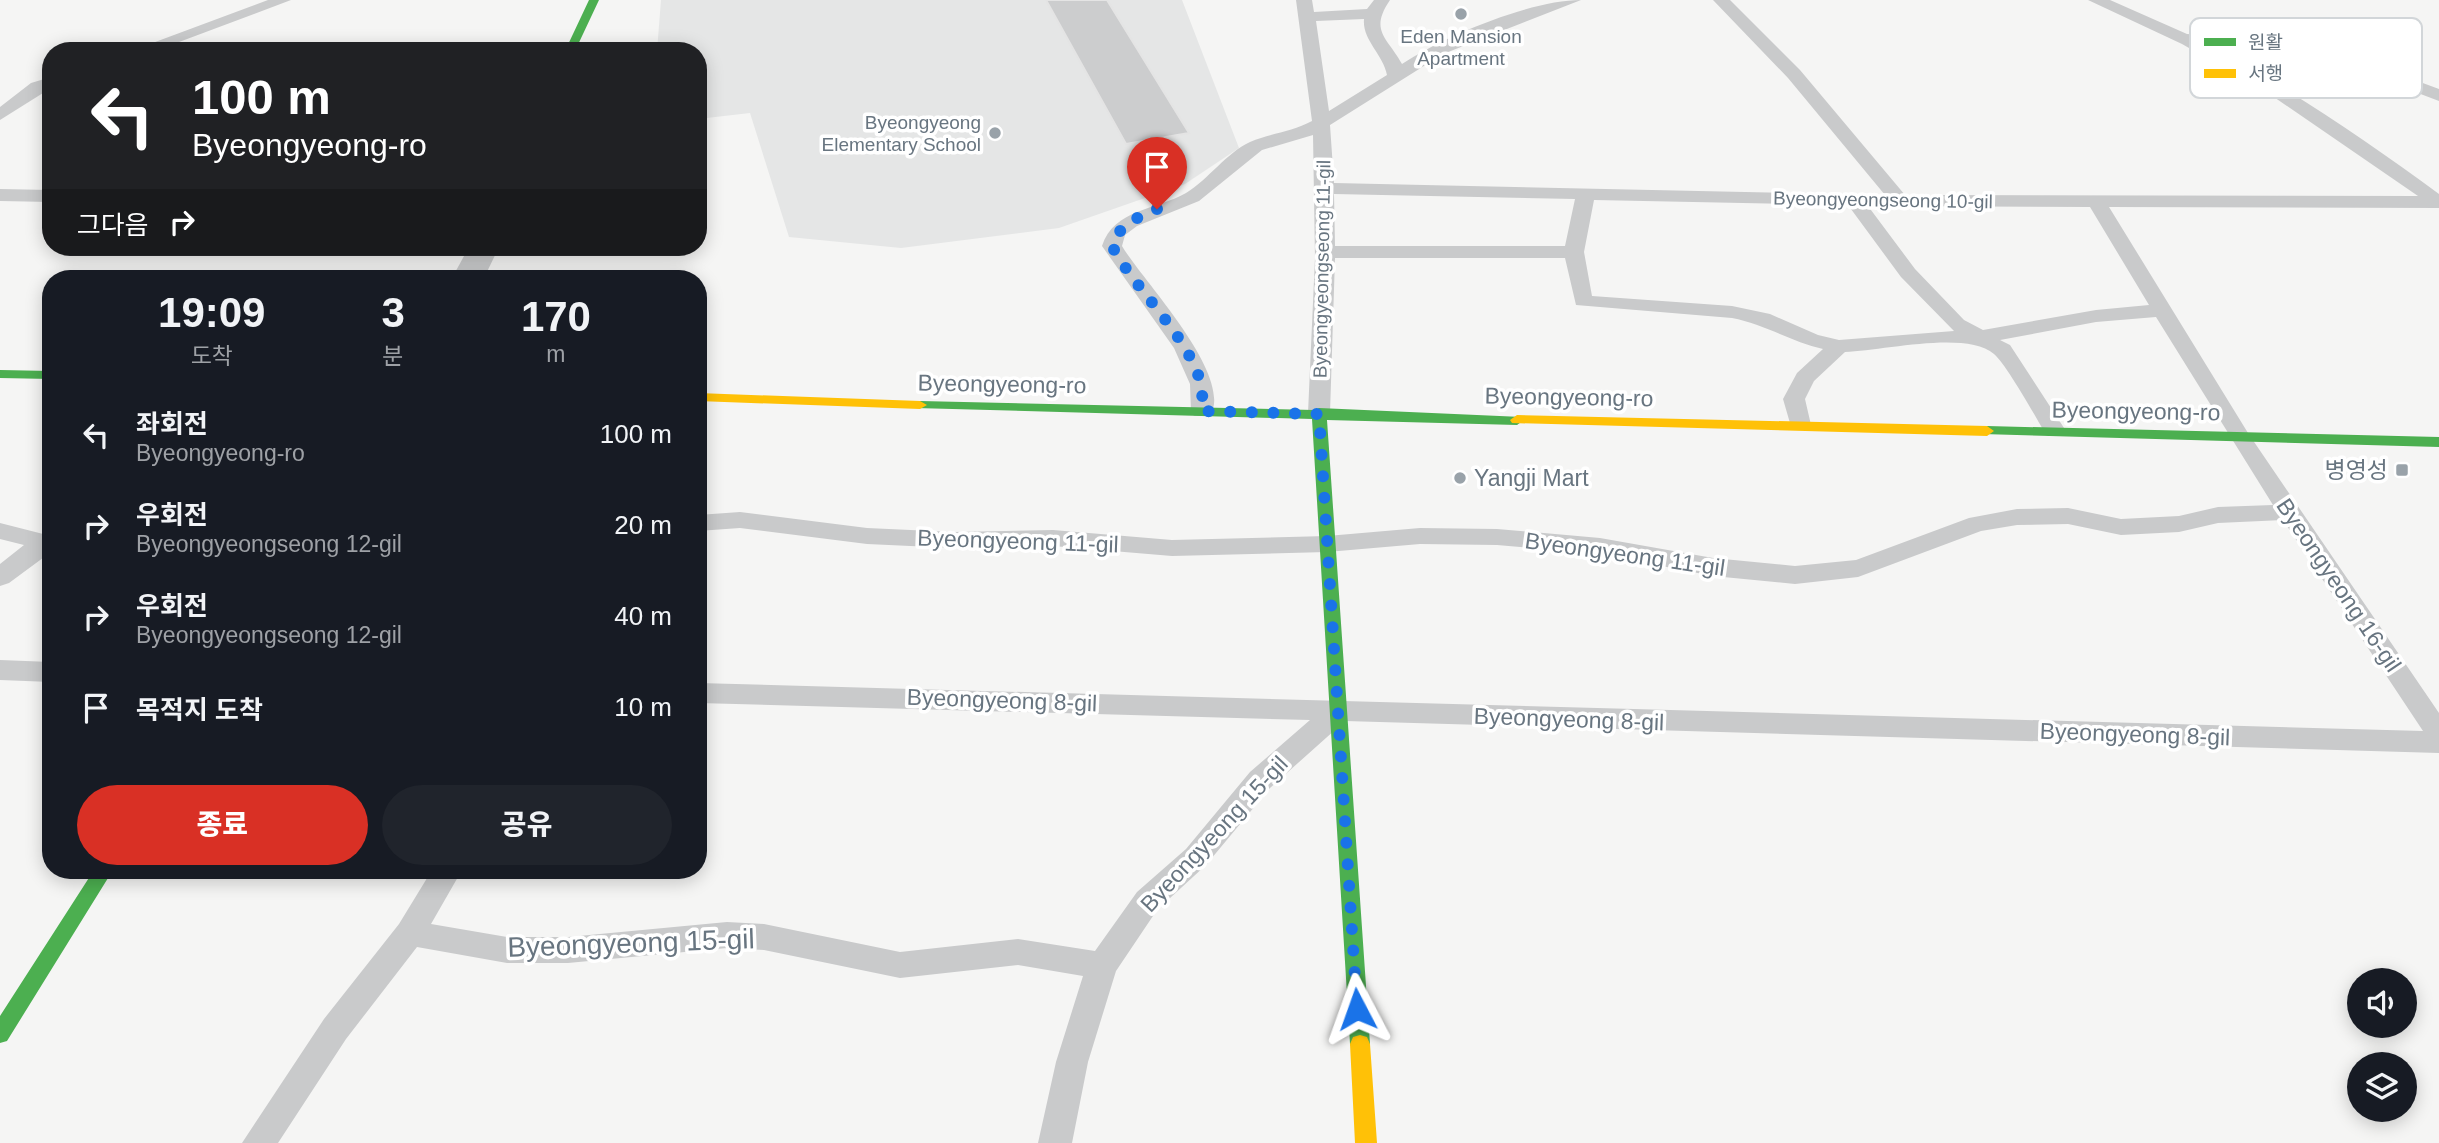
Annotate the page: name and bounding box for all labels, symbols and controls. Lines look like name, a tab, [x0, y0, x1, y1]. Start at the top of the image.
marker: Eden Mansion Apartment	[1453, 6, 1469, 22]
legend	[2190, 18, 2422, 98]
place label: Eden Mansion Apartment	[1400, 26, 1522, 69]
text: 원활	[2248, 32, 2283, 53]
text: 서행	[2248, 63, 2283, 84]
icon: left	[77, 70, 168, 161]
text: 100 m	[192, 70, 331, 124]
place label: Byeongyeong Elementary School	[822, 112, 981, 155]
marker: Byeongyeong Elementary School	[987, 125, 1003, 141]
text: Byeongyeong-ro	[192, 127, 427, 163]
pin	[1127, 137, 1187, 209]
icon: arrive	[1138, 148, 1176, 186]
street label: Byeongyeongseong 11-gil	[1310, 160, 1334, 378]
street label: Byeongyeongseong 10-gil	[1773, 188, 1993, 212]
icon: right	[163, 203, 201, 241]
text: 그다음	[77, 210, 149, 240]
text: 19:09	[158, 289, 265, 336]
text: 3	[381, 289, 405, 336]
text: 170	[521, 293, 591, 340]
text: m	[546, 341, 566, 367]
text: 도착	[191, 343, 233, 369]
text: 분	[383, 343, 404, 369]
street label: Byeongyeong-ro	[917, 370, 1087, 398]
street label: Byeongyeong-ro	[1484, 383, 1654, 411]
street label: Byeongyeong-ro	[2051, 397, 2221, 425]
text: 좌회전	[136, 409, 208, 439]
icon: left	[77, 416, 115, 454]
text: 100 m	[600, 419, 672, 449]
text: Byeongyeong-ro	[136, 440, 305, 466]
place label: 병영성	[2325, 457, 2388, 483]
marker: 병영성	[2394, 462, 2410, 478]
place label: Yangji Mart	[1474, 465, 1589, 491]
marker: Yangji Mart	[1452, 470, 1468, 486]
street label: Byeongyeong 16-gil	[2271, 493, 2407, 677]
text: 우회전	[136, 500, 208, 530]
icon: right	[77, 507, 115, 545]
text: 20 m	[614, 510, 672, 540]
street label: Byeongyeong 11-gil	[917, 524, 1119, 558]
street label: Byeongyeong 11-gil	[1523, 527, 1727, 581]
text: Byeongyeongseong 12-gil	[136, 531, 402, 557]
text: 우회전	[136, 591, 208, 621]
icon: right	[77, 598, 115, 636]
text: 40 m	[614, 601, 672, 631]
text: Byeongyeongseong 12-gil	[136, 622, 402, 648]
street label: Byeongyeong 8-gil	[906, 684, 1098, 716]
icon: arrive	[77, 689, 115, 727]
text: 10 m	[614, 692, 672, 722]
text: 목적지 도착	[136, 695, 263, 725]
street label: Byeongyeong 8-gil	[1473, 703, 1665, 735]
street label: Byeongyeong 8-gil	[2039, 718, 2231, 750]
street label: Byeongyeong 15-gil	[1135, 751, 1293, 917]
button: 종료	[77, 785, 368, 865]
button: 공유	[382, 785, 672, 865]
street label: Byeongyeong 15-gil	[507, 923, 755, 963]
map controls	[2347, 968, 2417, 1122]
button: sound	[2347, 968, 2417, 1038]
position arrow	[1320, 972, 1394, 1046]
button: layers	[2347, 1052, 2417, 1122]

